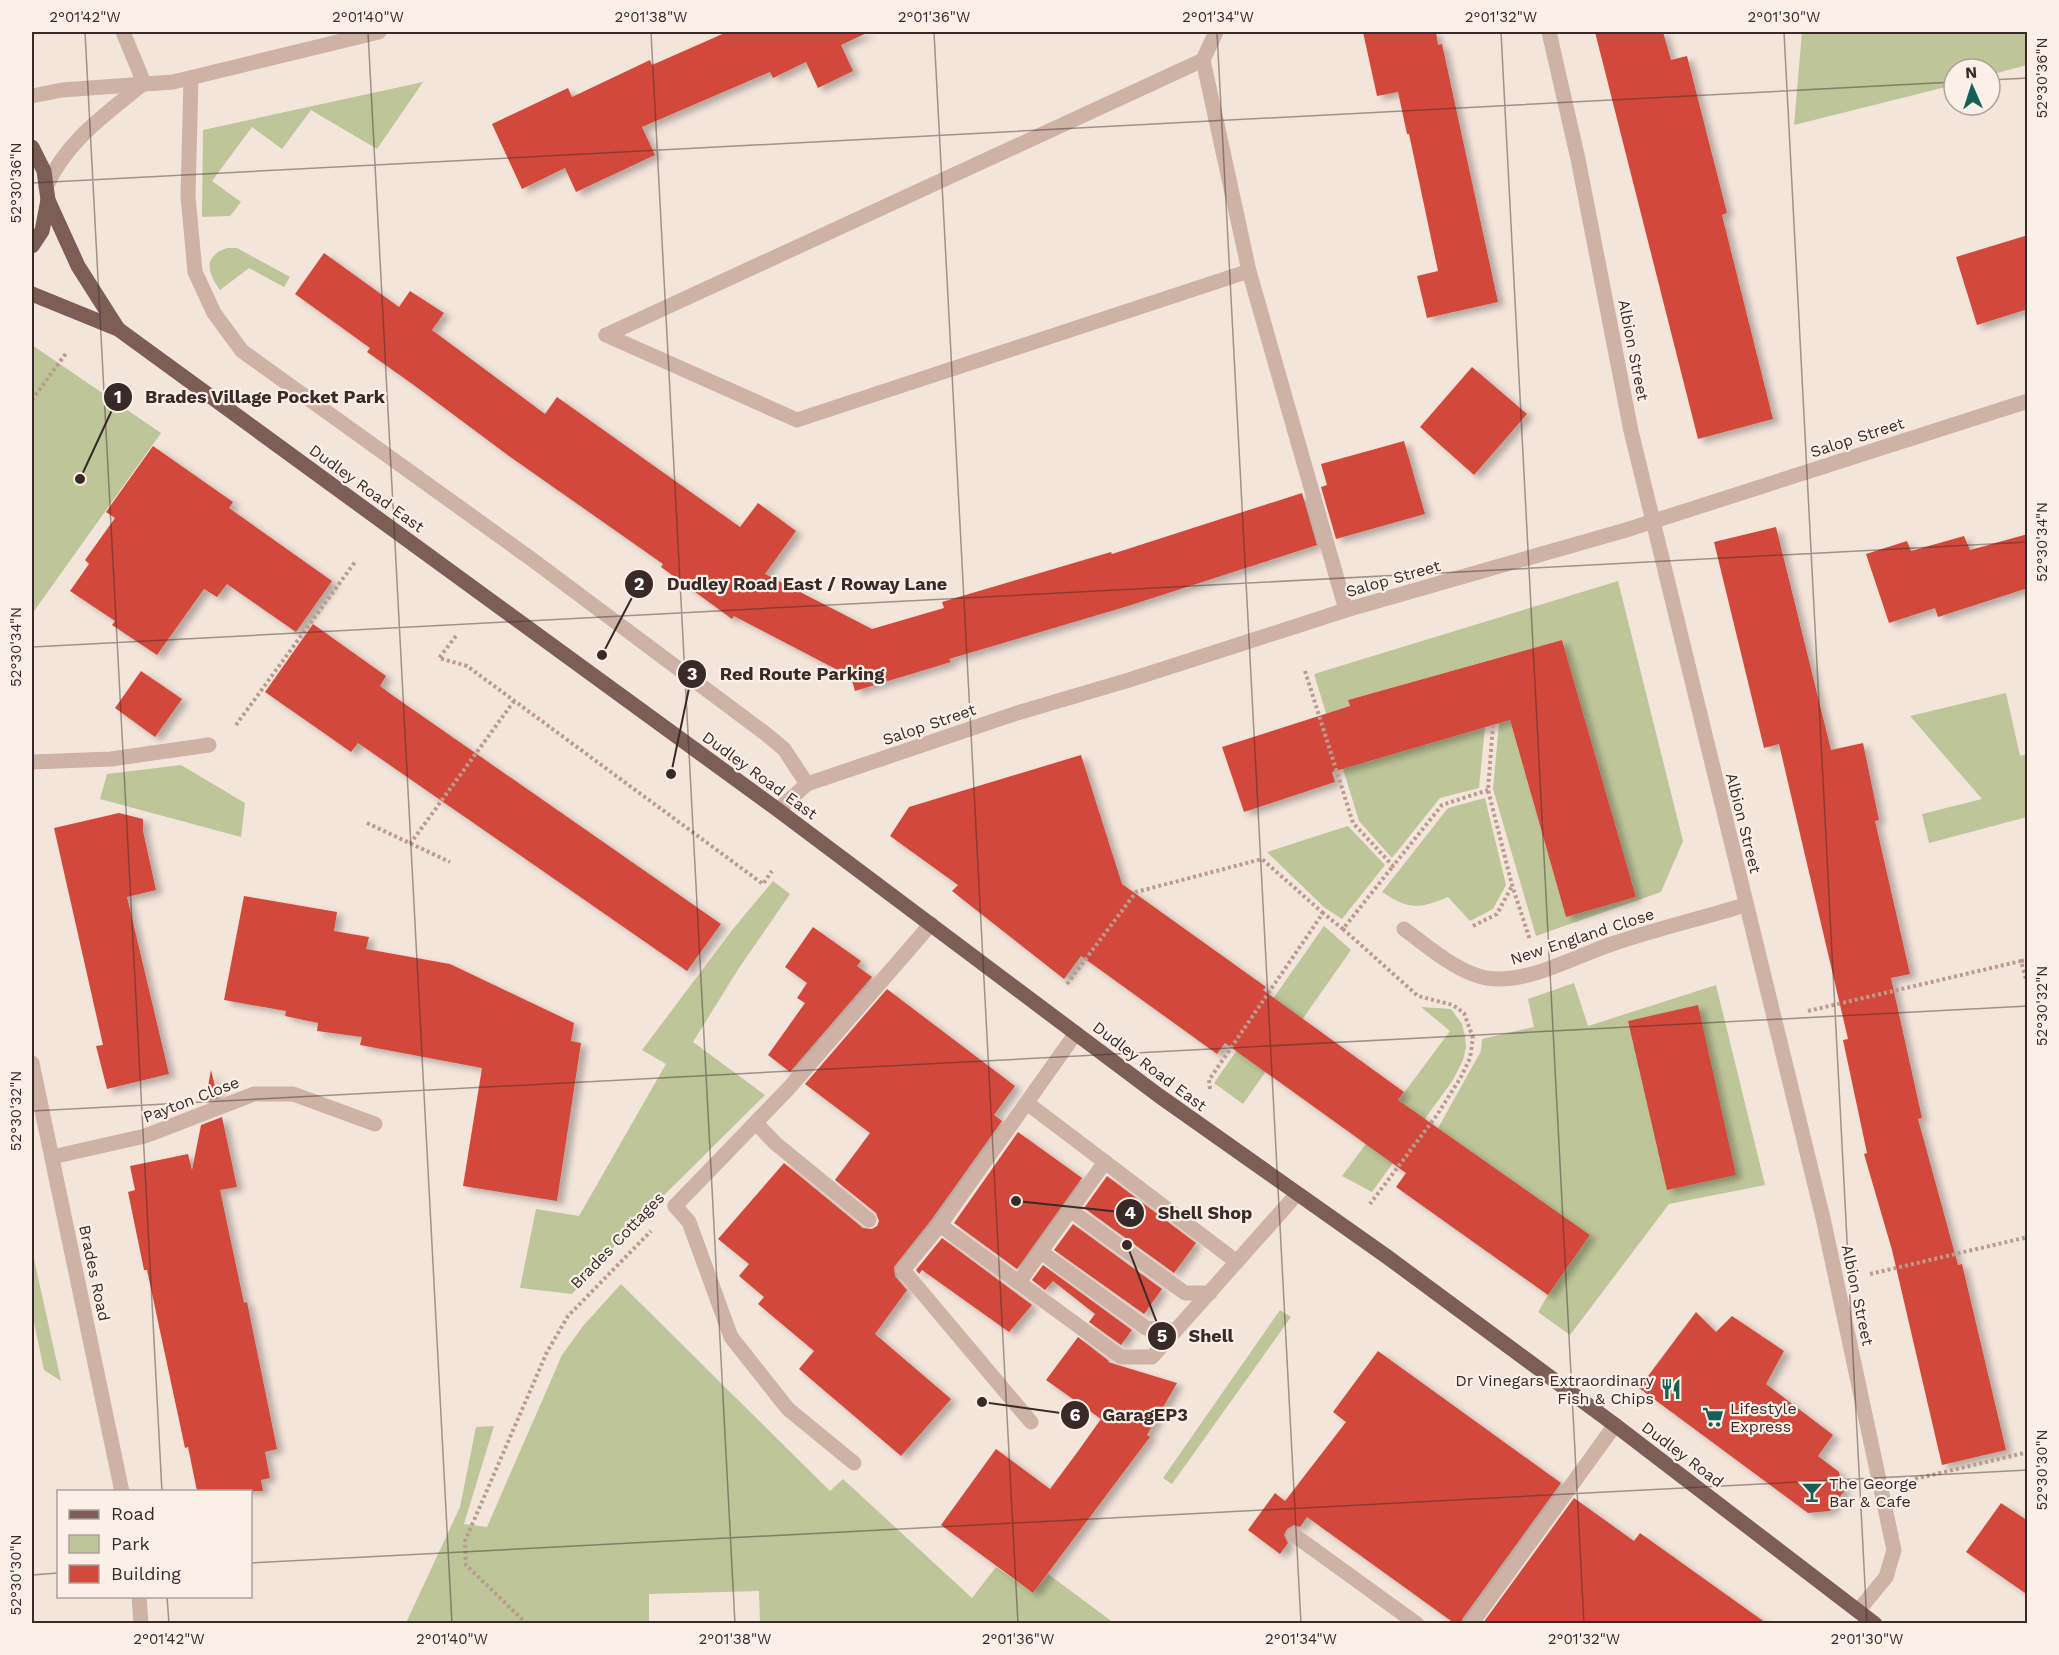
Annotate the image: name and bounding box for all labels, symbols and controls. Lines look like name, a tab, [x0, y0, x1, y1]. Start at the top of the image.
text: 2°01'42"W	[49, 8, 121, 26]
text: 2°01'40"W	[332, 8, 404, 26]
text: 2°01'38"W	[615, 8, 687, 26]
text: 2°01'36"W	[898, 8, 970, 26]
text: 2°01'34"W	[1182, 8, 1254, 26]
text: 2°01'32"W	[1465, 8, 1537, 26]
text: 2°01'30"W	[1748, 8, 1820, 26]
text: 52°30'36"N	[2033, 38, 2051, 118]
north arrow	[1942, 57, 2002, 117]
text: N	[1965, 63, 1978, 82]
text: 52°30'36"N	[7, 143, 25, 223]
street label: Albion Street	[1614, 298, 1653, 403]
callout: Brades Village Pocket Park	[103, 379, 398, 415]
text: 1	[114, 386, 122, 407]
text: Brades Village Pocket Park	[145, 386, 386, 407]
street label: Salop Street	[1808, 413, 1907, 462]
street label: Dudley Road East	[306, 440, 428, 537]
text: 52°30'34"N	[2033, 502, 2051, 582]
street label: Salop Street	[1344, 556, 1443, 601]
callout: Dudley Road East / Roway Lane	[624, 566, 959, 602]
text: 2	[634, 573, 644, 594]
text: Dudley Road East / Roway Lane	[667, 573, 947, 594]
text: 52°30'34"N	[7, 607, 25, 687]
callout: Red Route Parking	[677, 656, 896, 692]
text: 3	[687, 663, 697, 684]
text: Red Route Parking	[720, 663, 885, 684]
street label: Salop Street	[880, 700, 979, 749]
street label: Dudley Road East	[699, 727, 821, 824]
street label: Albion Street	[1722, 771, 1765, 876]
street label: New England Close	[1508, 904, 1657, 969]
text: 52°30'32"N	[2033, 966, 2051, 1046]
street label: Dudley Road East	[1089, 1017, 1211, 1116]
text: 52°30'32"N	[7, 1071, 25, 1151]
street label: Payton Close	[140, 1072, 242, 1127]
street label: Brades Cottages	[566, 1188, 668, 1293]
callout: Shell Shop	[1115, 1195, 1264, 1231]
text: 4	[1124, 1202, 1136, 1223]
text: Shell Shop	[1158, 1202, 1252, 1223]
street label: Brades Road	[75, 1223, 114, 1323]
street label: Albion Street	[1838, 1243, 1878, 1348]
callout: Shell	[1147, 1318, 1246, 1354]
text: 5	[1157, 1325, 1167, 1346]
text: Shell	[1189, 1325, 1234, 1346]
place label: Dr Vinegars Extraordinary Fish & Chips	[1455, 1371, 1655, 1408]
restaurant icon: Dr Vinegars Extraordinary Fish & Chips	[1659, 1377, 1683, 1401]
callout: GaragEP3	[1060, 1397, 1200, 1433]
place label: Lifestyle Express	[1730, 1399, 1797, 1436]
text: 6	[1069, 1404, 1081, 1425]
text: GaragEP3	[1102, 1404, 1188, 1425]
supermarket icon: Lifestyle Express	[1701, 1405, 1725, 1429]
street label: Dudley Road	[1638, 1417, 1727, 1491]
text: 52°30'30"N	[2033, 1429, 2051, 1511]
place label: The George Bar & Cafe	[1829, 1474, 1917, 1511]
bar icon: The George Bar & Cafe	[1800, 1480, 1824, 1504]
legend	[57, 1490, 252, 1598]
text: Road	[111, 1503, 155, 1524]
text: Park	[111, 1533, 150, 1554]
text: 52°30'30"N	[7, 1534, 25, 1616]
text: Building	[111, 1563, 181, 1584]
text: 2°01'42"W	[133, 1630, 205, 1648]
text: 2°01'40"W	[416, 1630, 488, 1648]
text: 2°01'38"W	[699, 1630, 771, 1648]
text: 2°01'36"W	[982, 1630, 1054, 1648]
text: 2°01'34"W	[1265, 1630, 1337, 1648]
text: 2°01'32"W	[1548, 1630, 1620, 1648]
text: 2°01'30"W	[1831, 1630, 1903, 1648]

